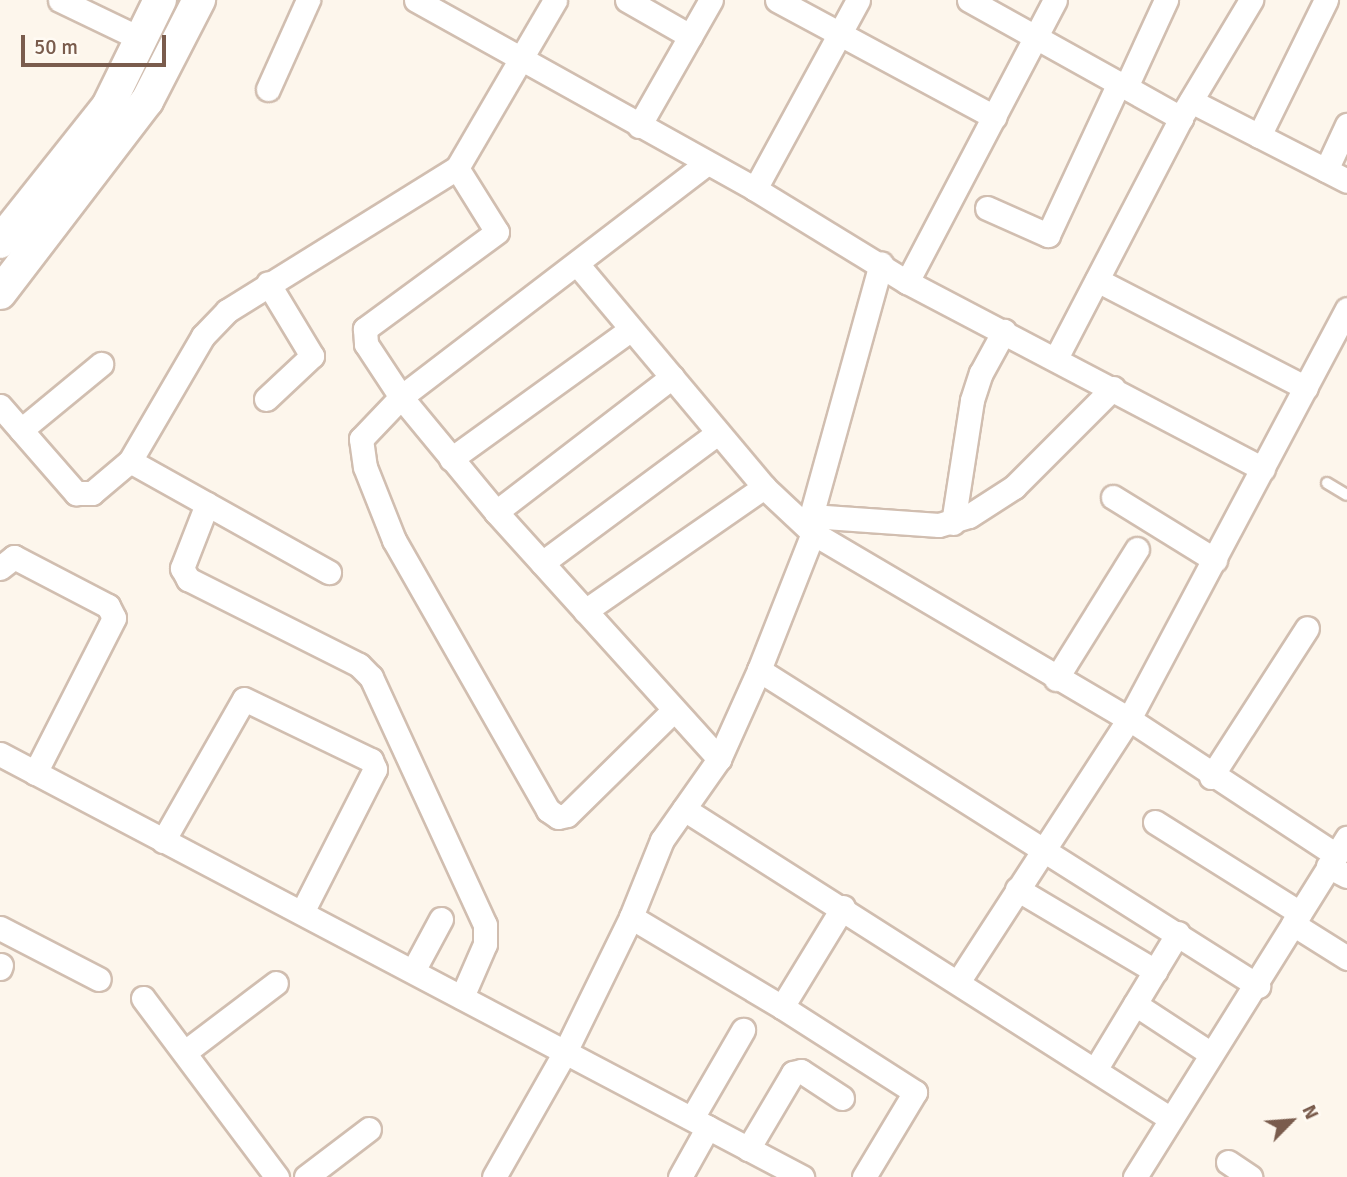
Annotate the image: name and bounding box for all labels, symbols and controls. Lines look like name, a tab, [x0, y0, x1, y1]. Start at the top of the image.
scale bar	[24, 21, 170, 65]
text: 50 m	[34, 34, 78, 60]
north arrow	[1256, 1086, 1326, 1156]
text: N	[1296, 1101, 1324, 1123]

